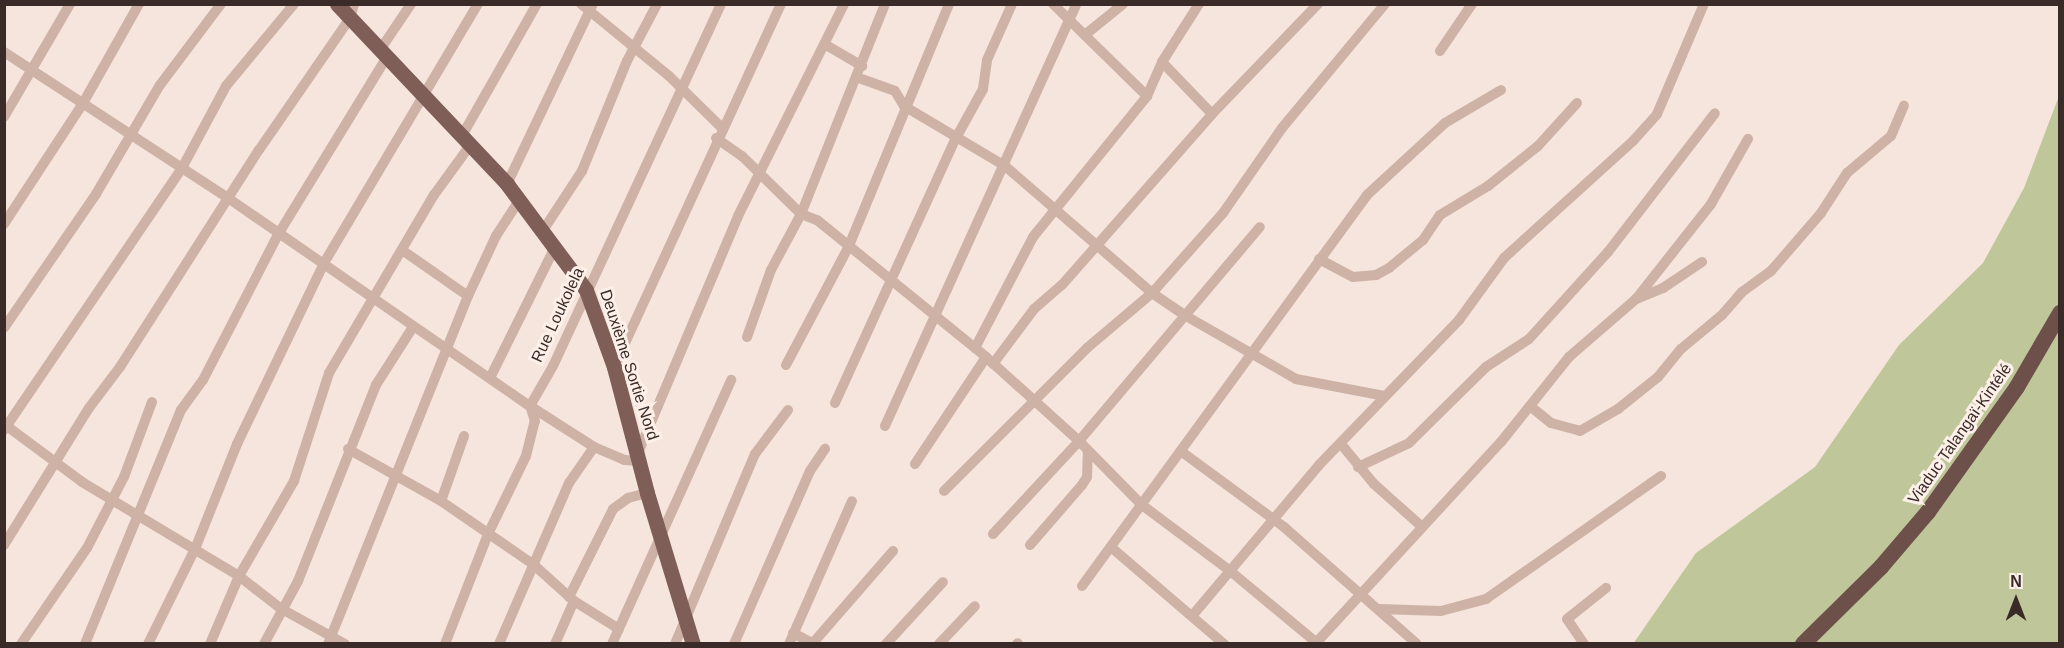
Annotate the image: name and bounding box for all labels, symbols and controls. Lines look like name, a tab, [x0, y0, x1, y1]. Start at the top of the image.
street label: Rue Loukolela	[528, 265, 588, 365]
street label: Deuxième Sortie Nord	[596, 287, 662, 443]
street label: Viaduc Talangaï-Kintélé	[1904, 360, 2016, 508]
north arrow	[1986, 570, 2046, 630]
text: N	[2010, 573, 2022, 590]

